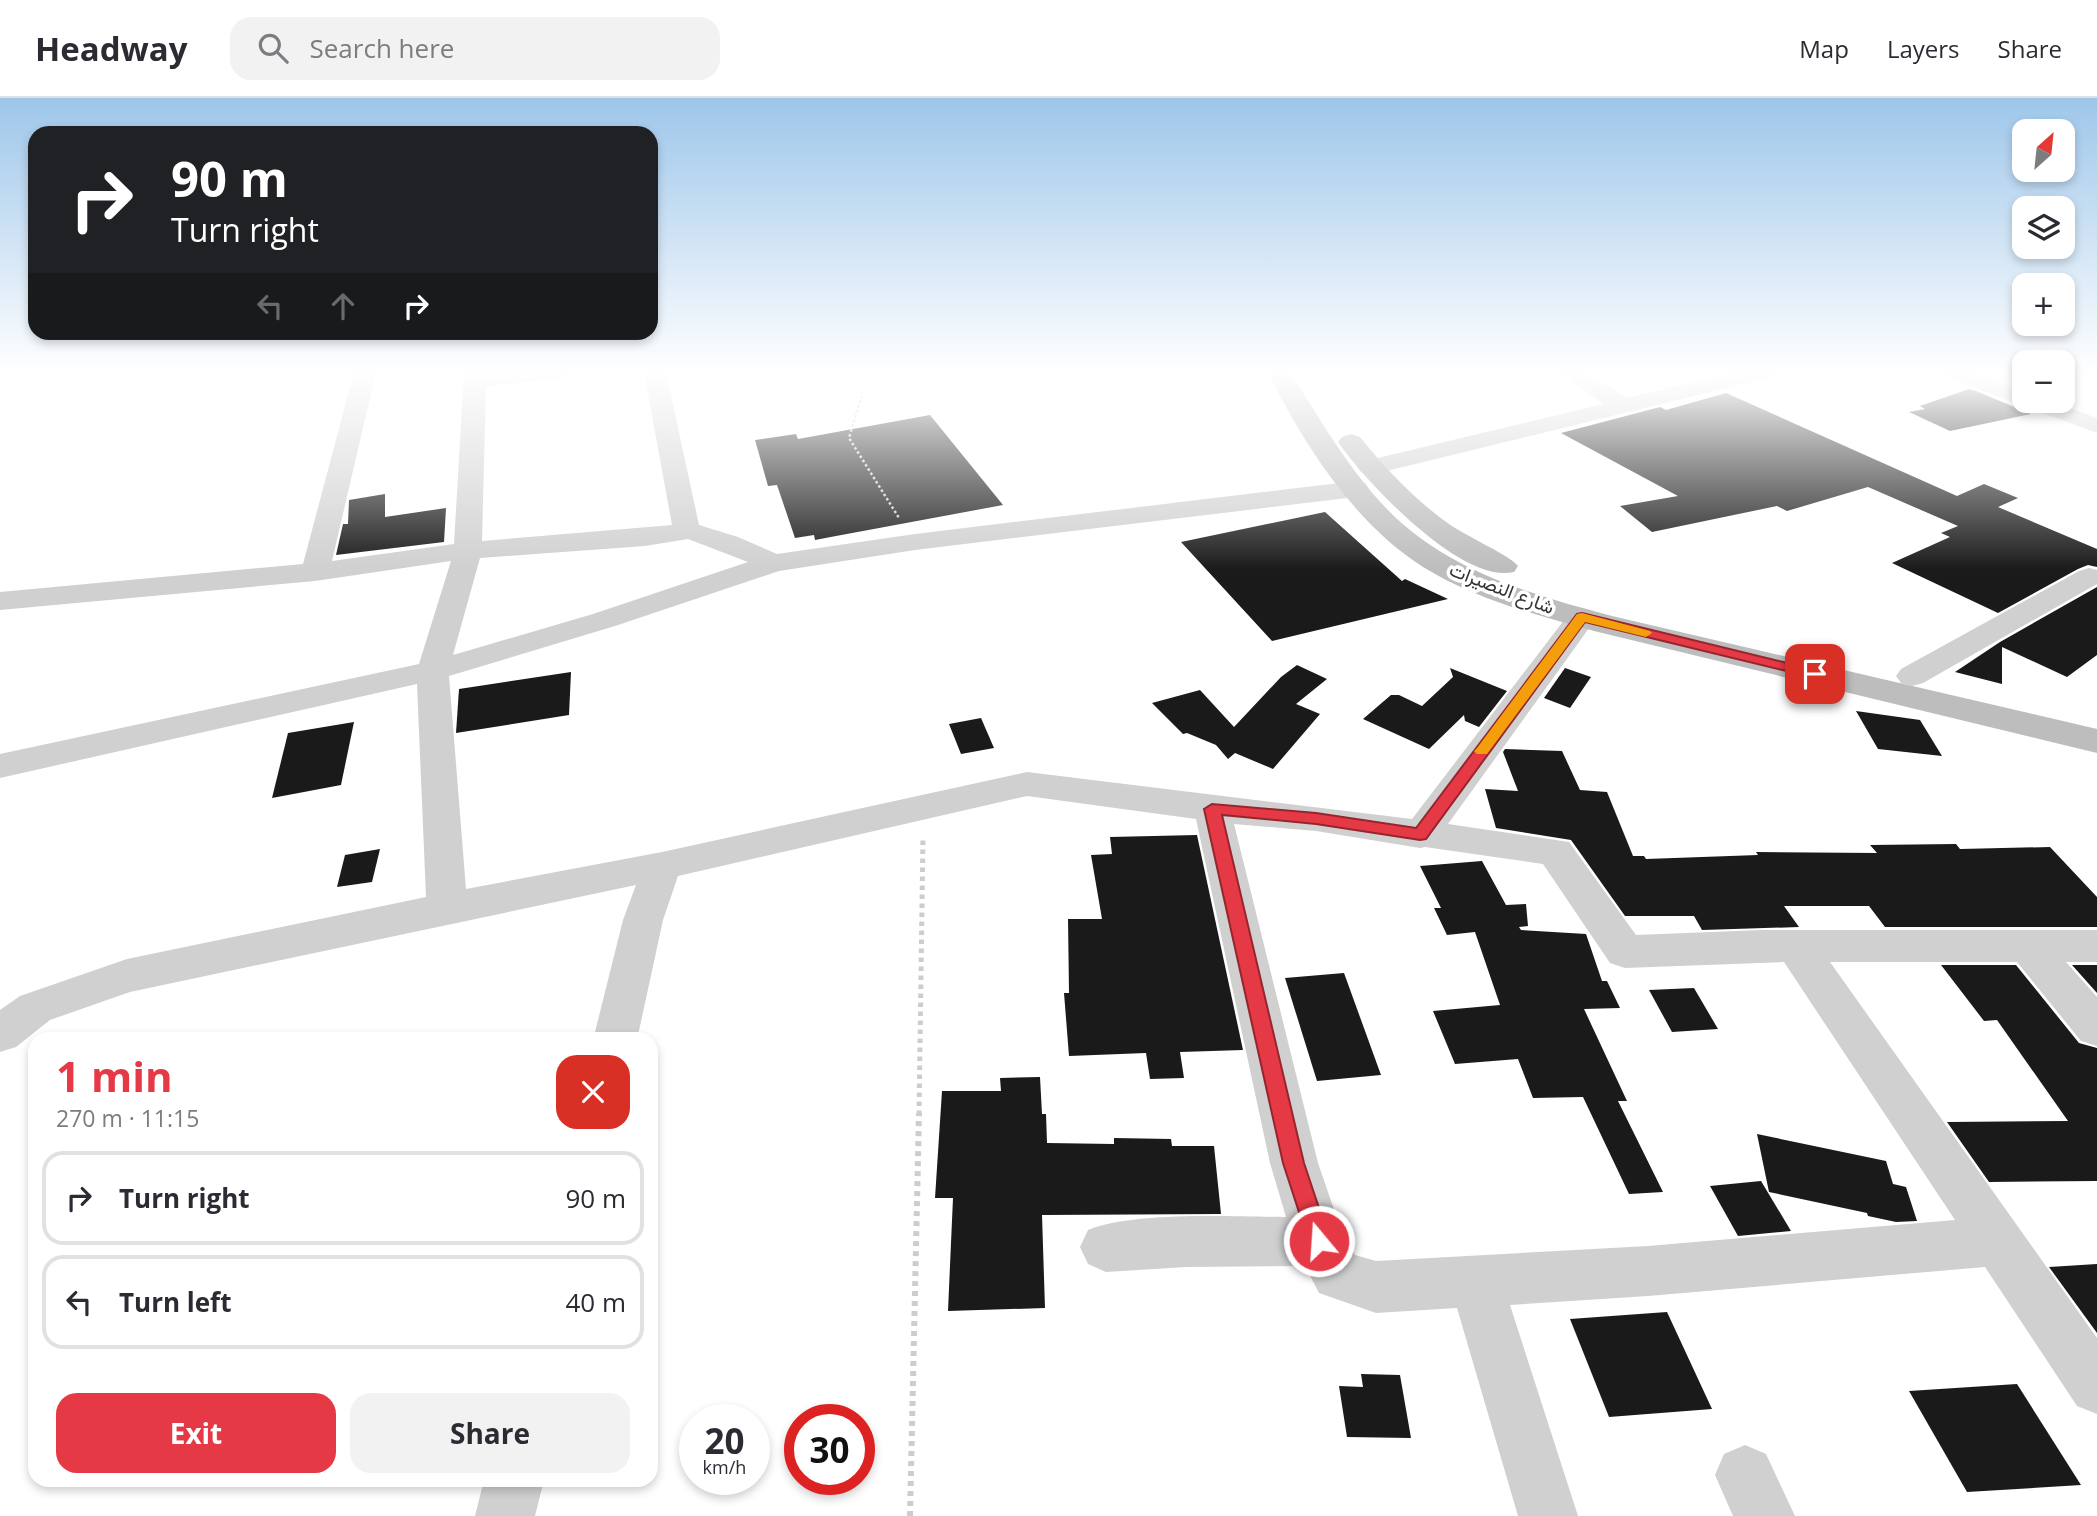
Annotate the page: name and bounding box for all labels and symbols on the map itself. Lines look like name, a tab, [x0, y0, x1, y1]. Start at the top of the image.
north arrow	[2012, 119, 2076, 182]
street label: شارع النصيرات	[1446, 556, 1558, 620]
pin	[1785, 644, 1845, 704]
position arrow	[1282, 1204, 1356, 1278]
speed limit sign: 30	[784, 1404, 875, 1495]

